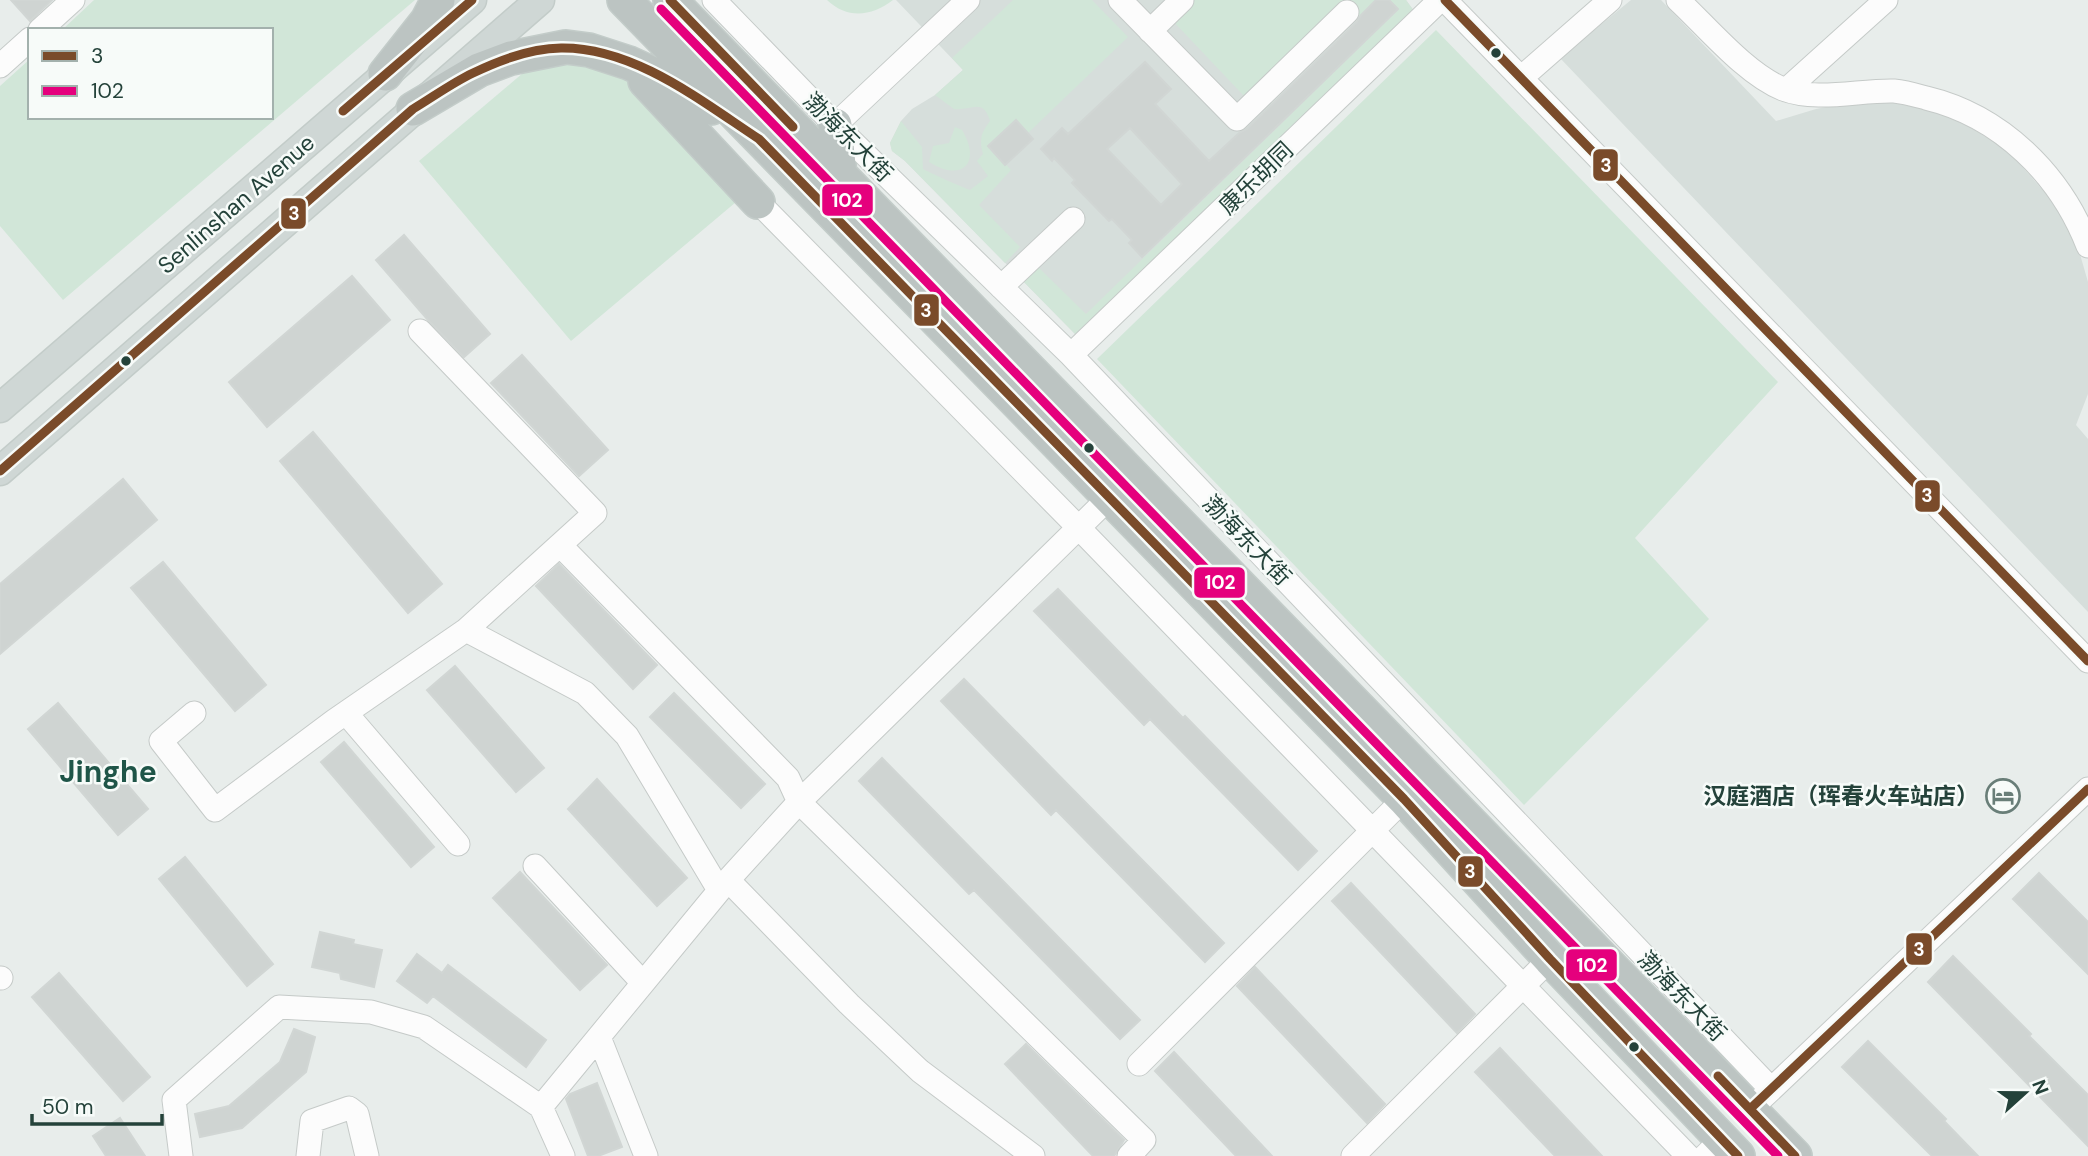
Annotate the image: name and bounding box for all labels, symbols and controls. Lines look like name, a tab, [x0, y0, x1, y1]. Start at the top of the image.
legend	[28, 28, 273, 119]
text: 3	[91, 42, 103, 70]
unlabelled marker	[1489, 46, 1503, 60]
text: 102	[91, 77, 124, 105]
street label: 渤海东大街	[797, 86, 899, 188]
street label: Senlinshan Avenue	[151, 128, 321, 280]
street label: 康乐胡同	[1212, 135, 1300, 221]
line badge: 3	[1592, 148, 1619, 182]
text: 3	[1600, 153, 1612, 178]
line badge: 102	[821, 183, 874, 217]
text: 102	[831, 188, 863, 213]
line badge: 3	[280, 197, 307, 230]
text: 3	[288, 201, 300, 226]
line badge: 3	[913, 293, 940, 327]
text: 3	[920, 298, 932, 323]
unlabelled marker	[119, 354, 133, 368]
unlabelled marker	[1082, 441, 1096, 455]
line badge: 3	[1914, 479, 1941, 513]
text: 3	[1921, 483, 1933, 508]
street label: 渤海东大街	[1196, 488, 1298, 592]
line badge: 102	[1193, 566, 1246, 599]
text: 102	[1204, 570, 1236, 595]
district label: Jinghe	[59, 752, 157, 791]
hotel icon: 汉庭酒店（珲春火车站店）	[1984, 777, 2022, 815]
place label: 汉庭酒店（珲春火车站店）	[1703, 781, 1979, 811]
line badge: 3	[1457, 855, 1484, 888]
text: 3	[1464, 859, 1476, 884]
line badge: 3	[1905, 932, 1933, 966]
text: 3	[1913, 937, 1925, 962]
street label: 渤海东大街	[1631, 944, 1733, 1048]
line badge: 102	[1565, 948, 1618, 982]
text: 102	[1576, 953, 1608, 978]
unlabelled marker	[1627, 1040, 1641, 1054]
north arrow	[1990, 1058, 2060, 1128]
text: N	[2026, 1076, 2055, 1098]
scale bar	[32, 1082, 161, 1126]
text: 50 m	[42, 1093, 93, 1121]

